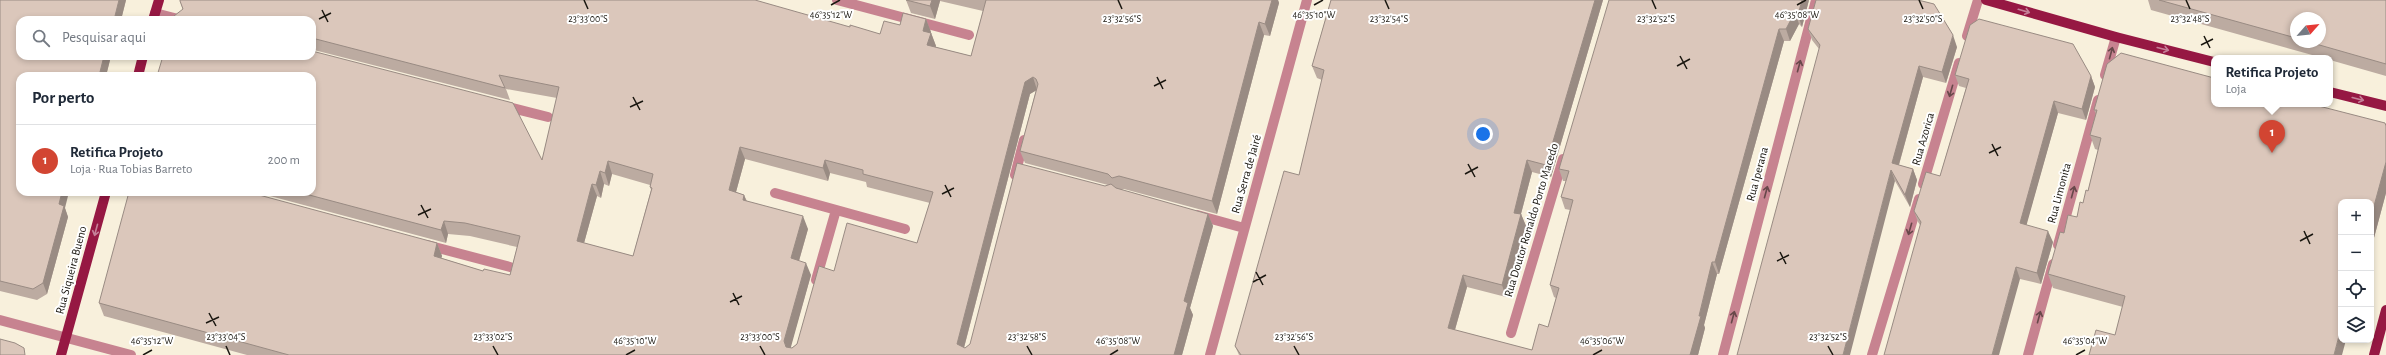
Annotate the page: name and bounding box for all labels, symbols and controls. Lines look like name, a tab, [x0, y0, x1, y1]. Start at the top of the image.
one-way arrow	[2017, 8, 2030, 15]
text: 46°35'12"W	[810, 10, 852, 20]
text: 46°35'10"W	[1293, 10, 1336, 20]
text: 46°35'08"W	[1775, 10, 1819, 20]
north arrow	[2290, 12, 2326, 48]
text: 23°33'00"S	[568, 14, 608, 24]
text: 23°32'56"S	[1103, 14, 1141, 24]
text: 23°32'54"S	[1370, 14, 1408, 24]
text: 23°32'52"S	[1637, 14, 1675, 24]
text: 23°32'50"S	[1904, 14, 1943, 24]
text: 23°32'48"S	[2171, 14, 2210, 24]
search box	[16, 16, 316, 60]
icon: search	[30, 27, 52, 49]
text: Pesquisar aqui	[62, 30, 146, 45]
one-way arrow	[2156, 46, 2169, 53]
one-way arrow	[2108, 47, 2115, 60]
popup	[2211, 55, 2333, 107]
one-way arrow	[1796, 60, 1803, 73]
text: Retifica Projeto	[2225, 65, 2319, 80]
text: Loja	[2225, 83, 2247, 96]
one-way arrow	[1947, 84, 1954, 97]
text: Por perto	[32, 89, 95, 106]
one-way arrow	[2351, 96, 2364, 103]
street label: Rua Azorica	[1910, 111, 1936, 167]
pin: 1	[2259, 120, 2285, 153]
your location	[1473, 124, 1493, 144]
street label: Rua Serra de Jairé	[1229, 133, 1263, 215]
street label: Rua Doutor Ronaldo Porto Macedo	[1502, 142, 1560, 298]
text: Retifica Projeto	[70, 145, 163, 160]
street label: Rua Iperana	[1744, 145, 1770, 203]
text: 1	[43, 154, 47, 167]
text: 200 m	[268, 154, 300, 167]
street label: Rua Limonita	[2045, 161, 2073, 224]
text: Loja · Rua Tobias Barreto	[70, 163, 192, 176]
one-way arrow	[1763, 185, 1770, 198]
one-way arrow	[2070, 186, 2077, 199]
map controls	[2338, 199, 2374, 343]
button: +	[2338, 199, 2374, 235]
one-way arrow	[1906, 222, 1913, 235]
one-way arrow	[91, 223, 99, 236]
street label: Rua Siqueira Bueno	[53, 225, 89, 315]
button: −	[2338, 235, 2374, 271]
button: locate	[2338, 271, 2374, 307]
button: layers	[2338, 307, 2374, 343]
one-way arrow	[1730, 311, 1737, 324]
one-way arrow	[2035, 311, 2043, 324]
text: 23°33'04"S	[206, 332, 246, 342]
text: 23°33'02"S	[474, 332, 513, 342]
text: 23°33'00"S	[740, 332, 780, 342]
text: 23°32'58"S	[1008, 332, 1046, 342]
text: 23°32'56"S	[1275, 332, 1313, 342]
text: 23°32'52"S	[1809, 332, 1847, 342]
text: 46°35'12"W	[131, 336, 173, 346]
text: 46°35'10"W	[614, 336, 657, 346]
text: 46°35'08"W	[1096, 336, 1140, 346]
text: 46°35'06"W	[1580, 336, 1624, 346]
text: 46°35'04"W	[2063, 336, 2107, 346]

